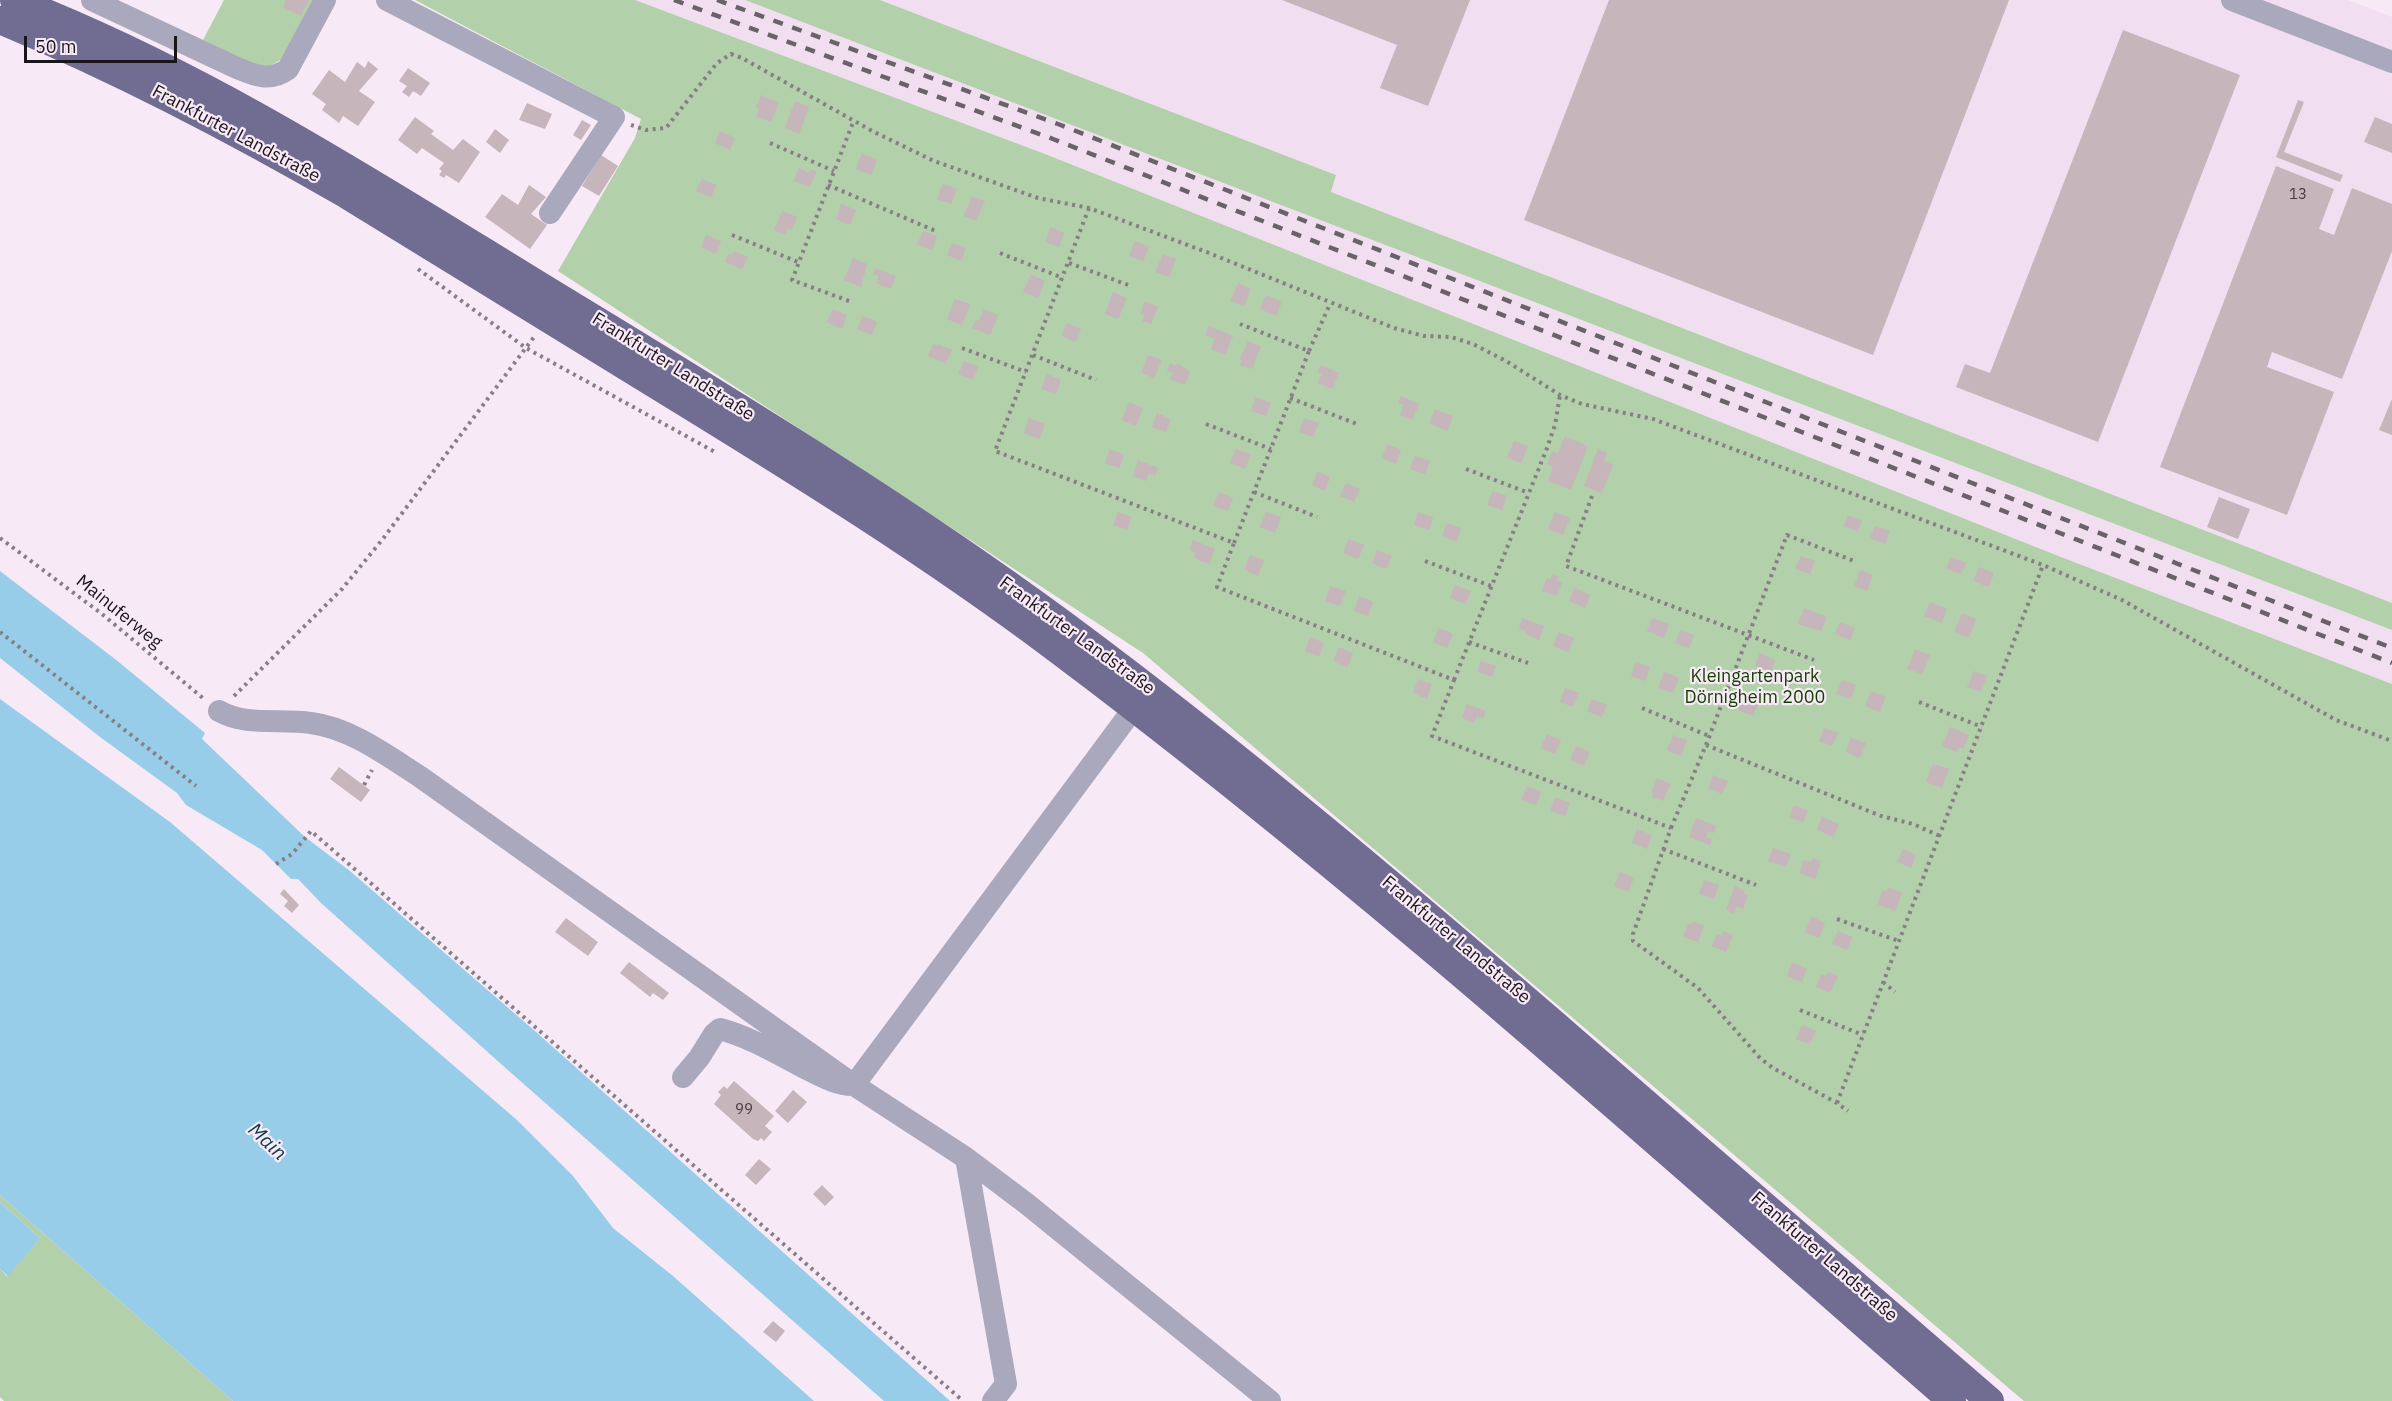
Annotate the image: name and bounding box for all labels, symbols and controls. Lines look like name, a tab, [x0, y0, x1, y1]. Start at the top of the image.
scale bar	[27, 24, 180, 62]
text: 50 m	[35, 35, 77, 58]
street label: Frankfurter Landstraße	[148, 81, 324, 187]
house number: 13	[2289, 186, 2307, 204]
street label: Frankfurter Landstraße	[588, 308, 758, 426]
street label: Mainuferweg	[72, 571, 166, 653]
street label: Frankfurter Landstraße	[995, 572, 1159, 700]
park label: Kleingartenpark Dörnigheim 2000	[1685, 666, 1825, 708]
street label: Frankfurter Landstraße	[1377, 872, 1535, 1008]
house number: 99	[735, 1101, 753, 1119]
water label: Main	[243, 1118, 291, 1166]
street label: Frankfurter Landstraße	[1746, 1187, 1902, 1327]

